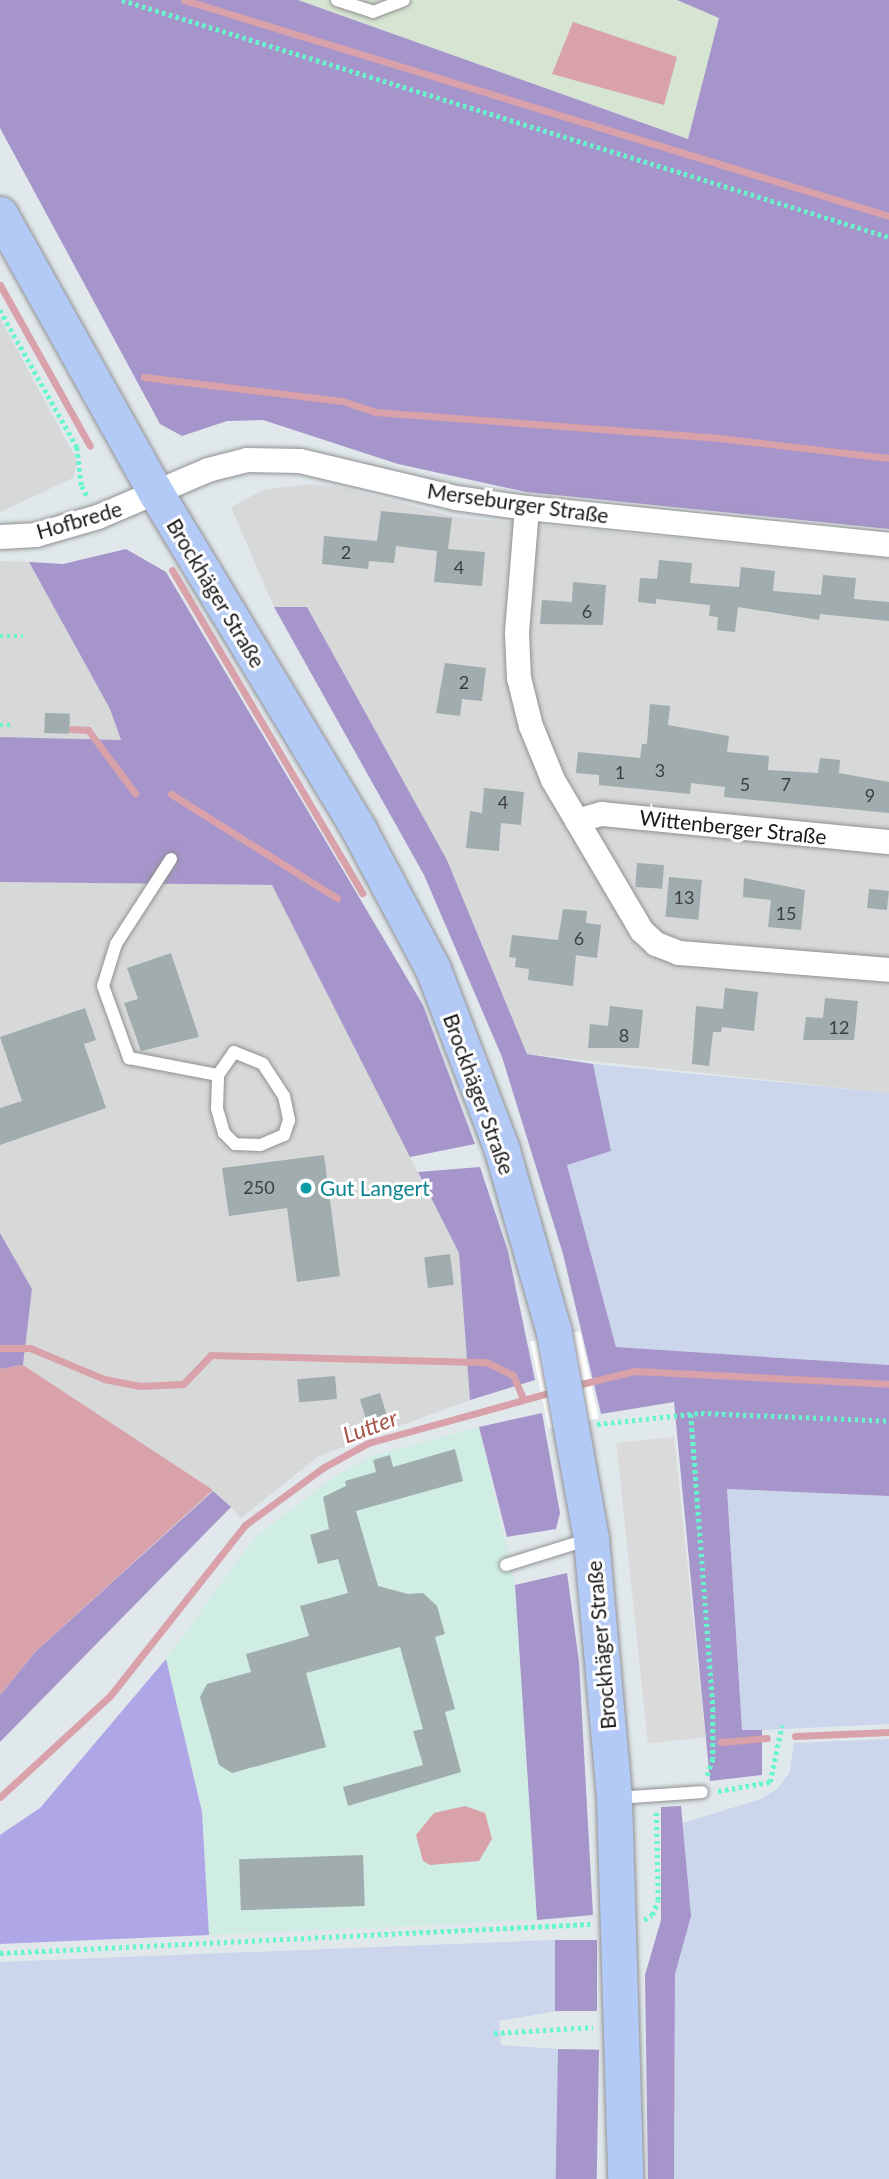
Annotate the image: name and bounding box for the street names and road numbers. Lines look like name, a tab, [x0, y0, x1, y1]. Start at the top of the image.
street label: Merseburger Straße	[425, 478, 611, 528]
street label: Hofbrede	[33, 496, 125, 544]
street label: Brockhäger Straße	[161, 514, 271, 672]
street label: Wittenberger Straße	[638, 805, 828, 849]
street label: Brockhäger Straße	[438, 1010, 520, 1178]
street label: Brockhäger Straße	[581, 1559, 621, 1731]

